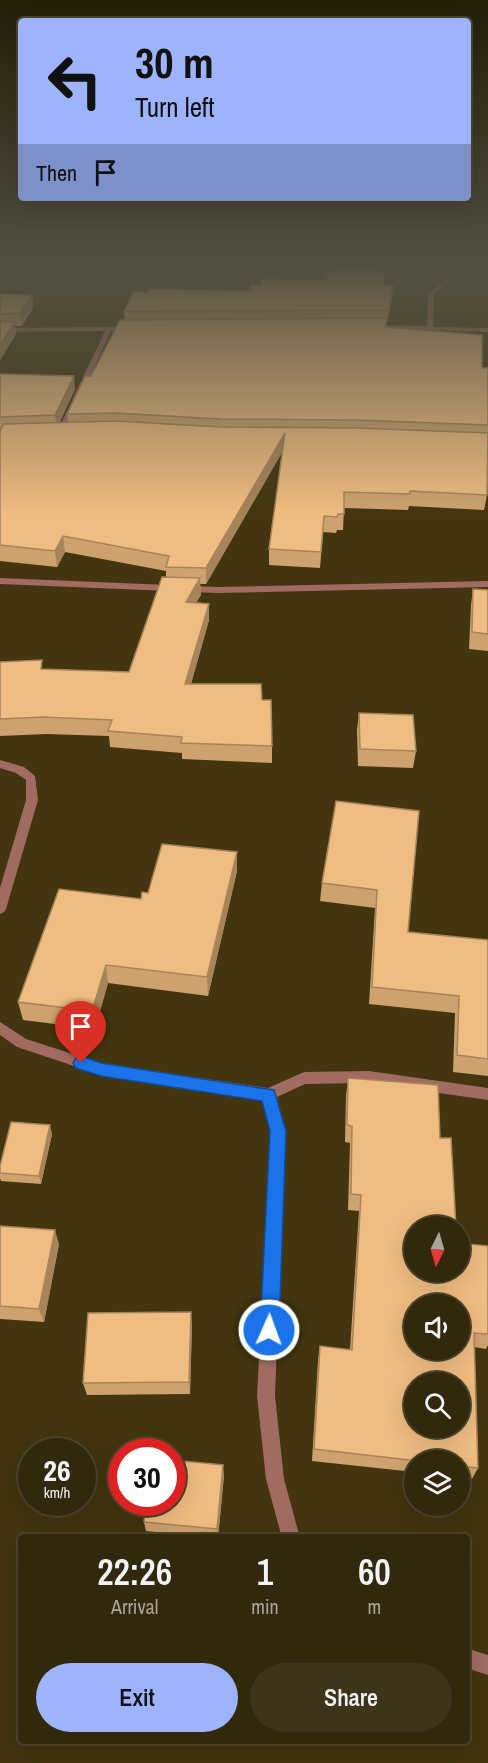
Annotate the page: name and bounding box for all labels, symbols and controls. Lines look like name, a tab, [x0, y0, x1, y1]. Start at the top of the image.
text: 30 m	[135, 35, 214, 91]
icon: left	[36, 42, 114, 120]
text: Turn left	[135, 89, 214, 125]
icon: arrive	[89, 156, 122, 189]
text: Then	[36, 158, 77, 188]
pin	[55, 1001, 106, 1063]
icon: arrive	[64, 1010, 97, 1043]
north arrow	[404, 1216, 470, 1282]
map controls	[404, 1216, 470, 1516]
button: sound	[404, 1294, 470, 1360]
position arrow	[237, 1298, 301, 1362]
button: search	[404, 1372, 470, 1438]
speed limit sign: 30	[108, 1438, 186, 1516]
text: 26	[43, 1450, 71, 1490]
button: layers	[404, 1450, 470, 1516]
text: km/h	[44, 1482, 70, 1503]
text: 22:26	[97, 1548, 172, 1596]
text: 1	[257, 1548, 273, 1596]
text: 60	[358, 1548, 391, 1596]
text: Arrival	[111, 1593, 158, 1620]
text: min	[251, 1593, 279, 1620]
text: m	[367, 1593, 381, 1620]
button: Exit	[36, 1663, 238, 1732]
button: Share	[250, 1663, 452, 1732]

